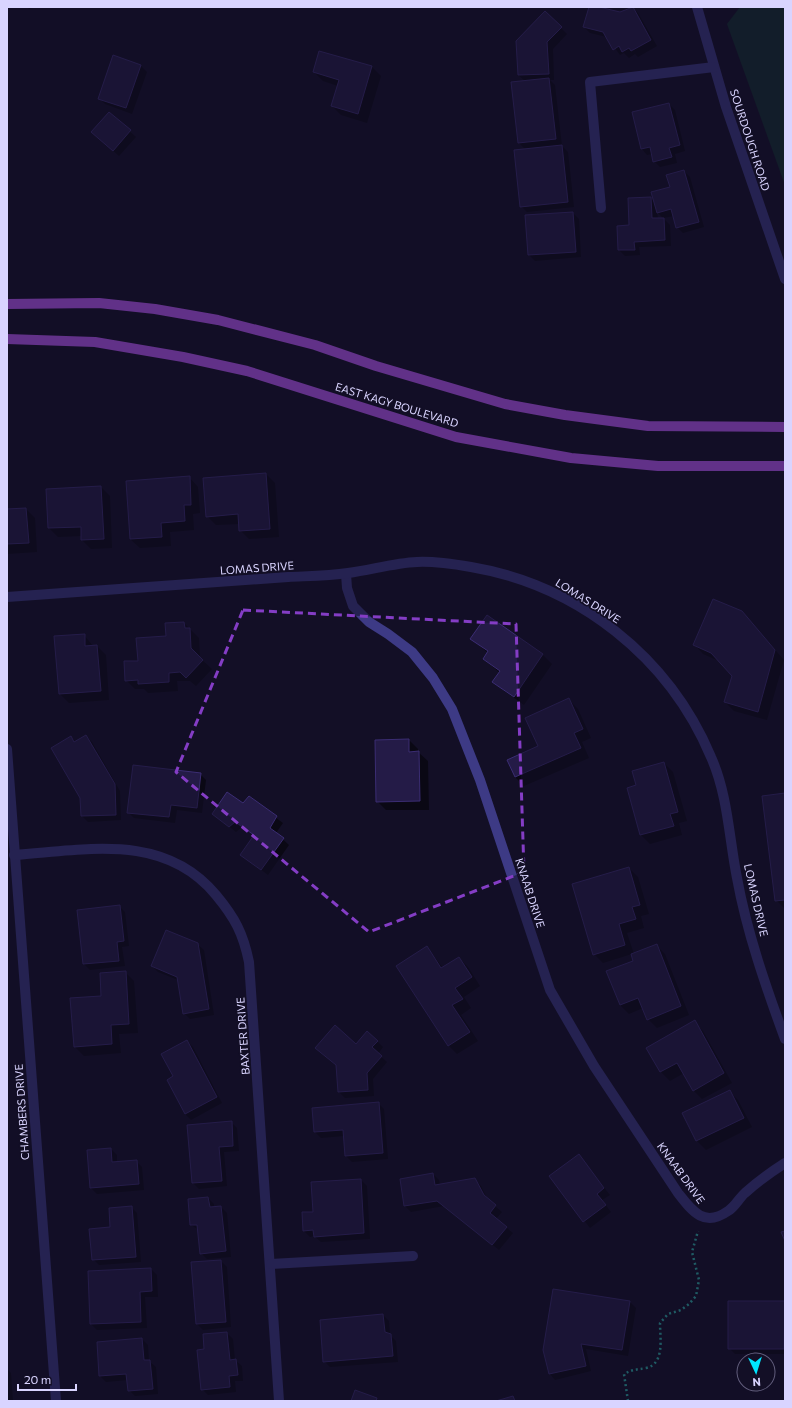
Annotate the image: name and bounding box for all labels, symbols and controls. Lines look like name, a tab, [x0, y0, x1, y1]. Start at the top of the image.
street label: SOURDOUGH ROAD	[728, 87, 773, 192]
street label: EAST KAGY BOULEVARD	[334, 380, 460, 429]
street label: LOMAS DRIVE	[220, 558, 294, 577]
street label: LOMAS DRIVE	[553, 575, 623, 626]
street label: KNAAB DRIVE	[513, 856, 548, 929]
street label: LOMAS DRIVE	[742, 862, 771, 937]
street label: BAXTER DRIVE	[233, 997, 252, 1075]
street label: CHAMBERS DRIVE	[12, 1064, 31, 1160]
street label: KNAAB DRIVE	[655, 1139, 708, 1206]
north arrow	[736, 1352, 776, 1392]
scale bar	[18, 1366, 76, 1392]
text: 20 m	[24, 1372, 51, 1386]
text: N	[752, 1376, 761, 1389]

